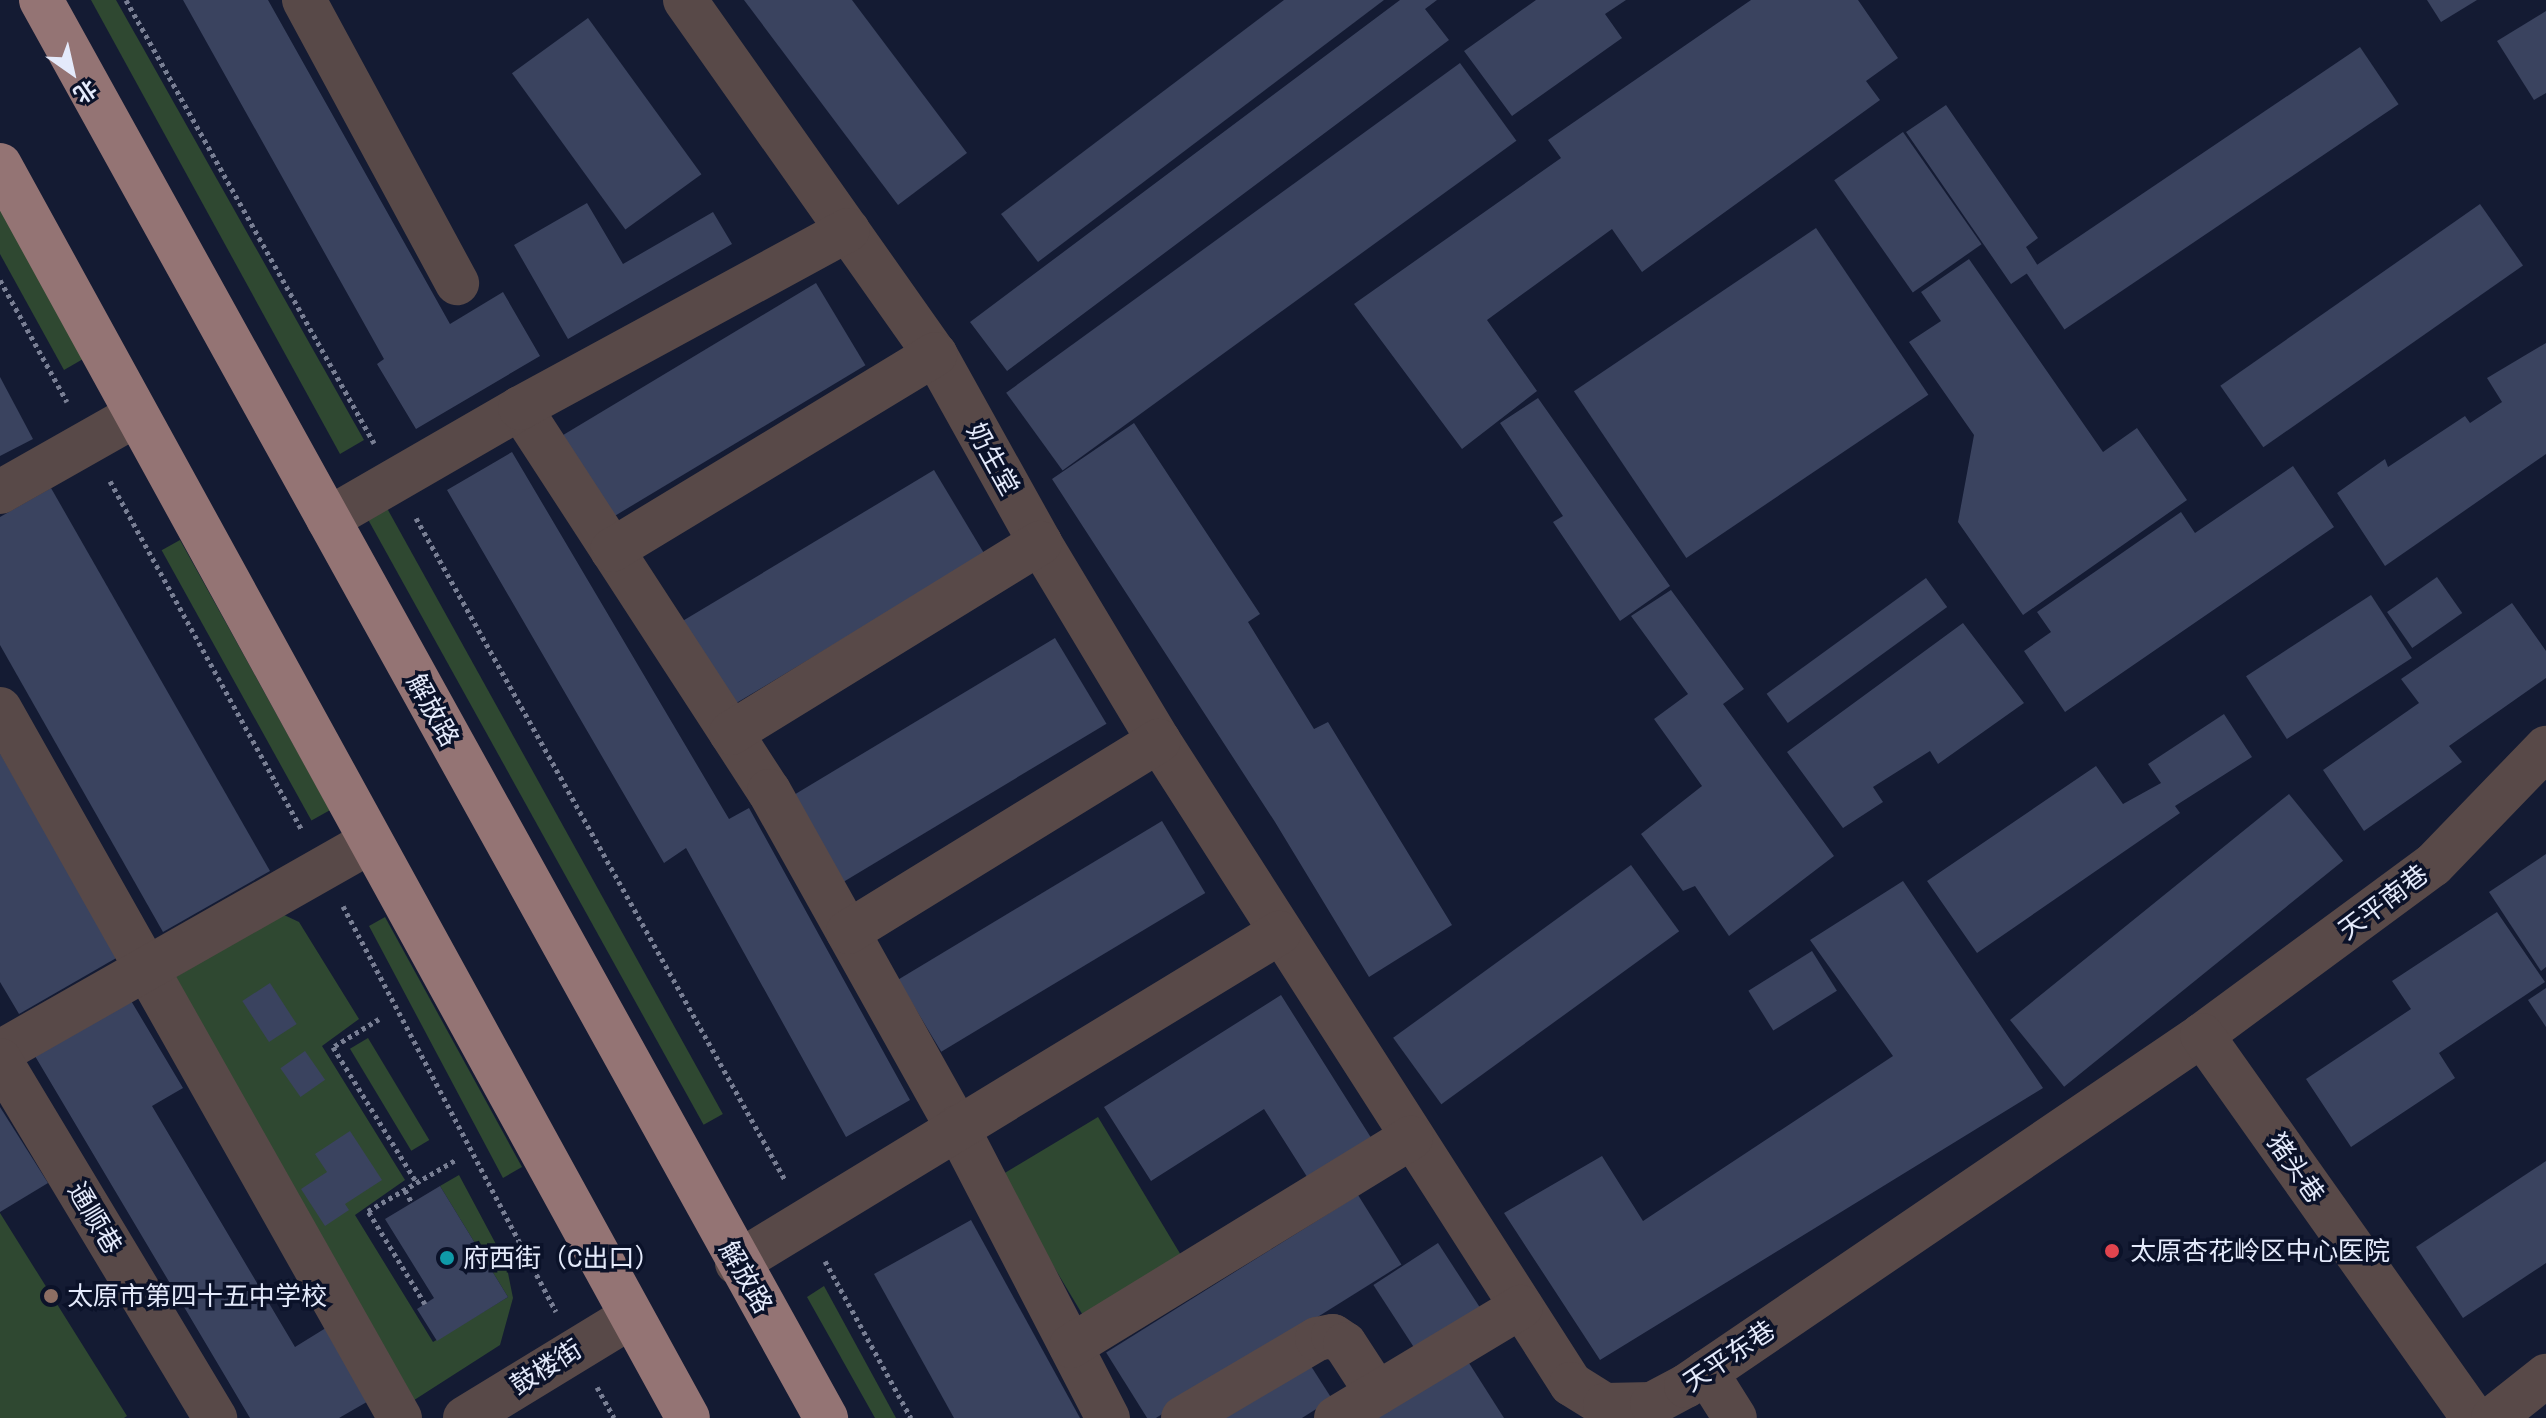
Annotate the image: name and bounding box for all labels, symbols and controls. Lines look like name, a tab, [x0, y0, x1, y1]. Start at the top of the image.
north arrow	[32, 32, 112, 112]
text: 北	[68, 73, 103, 110]
street label: 奶生堂	[960, 417, 1026, 501]
street label: 解放路	[400, 668, 466, 752]
street label: 天平南巷	[2332, 858, 2434, 946]
street label: 猪头巷	[2261, 1127, 2331, 1209]
street label: 通顺巷	[62, 1177, 128, 1259]
street label: 解放路	[713, 1235, 779, 1319]
place label: 太原杏花岭区中心医院	[2130, 1235, 2390, 1267]
marker: 太原杏花岭区中心医院	[2101, 1240, 2123, 1262]
place label: 府西街（C出口）	[463, 1242, 660, 1274]
marker: 府西街（C出口）	[438, 1249, 456, 1267]
place label: 太原市第四十五中学校	[67, 1280, 327, 1312]
marker: 太原市第四十五中学校	[42, 1287, 60, 1305]
street label: 天平东巷	[1677, 1314, 1781, 1398]
street label: 鼓楼街	[505, 1333, 587, 1401]

